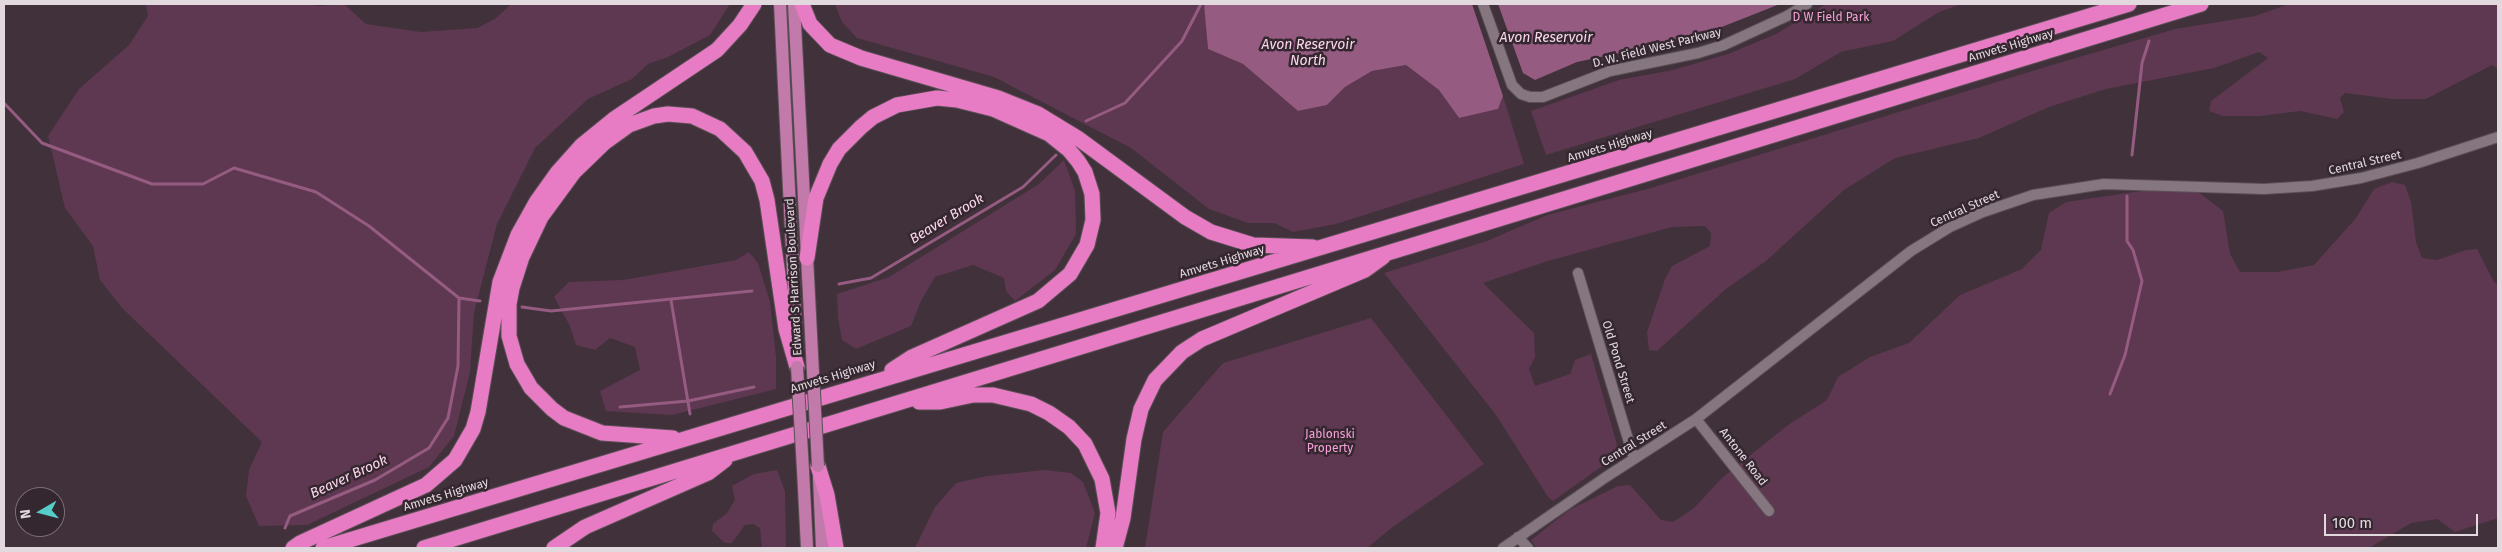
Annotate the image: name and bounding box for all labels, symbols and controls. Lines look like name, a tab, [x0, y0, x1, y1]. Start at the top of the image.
park label: D W Field Park	[1793, 11, 1869, 25]
street label: D. W. Field West Parkway	[1591, 25, 1723, 71]
street label: Amvets Highway	[1967, 26, 2055, 66]
water label: Avon Reservoir	[1499, 30, 1593, 46]
water label: Avon Reservoir North	[1261, 37, 1355, 70]
street label: Amvets Highway	[1566, 126, 1654, 166]
street label: Central Street	[2327, 148, 2403, 178]
street label: Central Street	[1928, 187, 2002, 231]
water label: Beaver Brook	[907, 190, 987, 248]
street label: Edward S Harrison Boulevard	[783, 198, 805, 356]
street label: Amvets Highway	[1178, 242, 1266, 282]
street label: Old Pond Street	[1599, 319, 1637, 405]
street label: Amvets Highway	[789, 357, 877, 397]
street label: Central Street	[1599, 418, 1669, 470]
street label: Antone Road	[1716, 425, 1770, 489]
park label: Jablonski Property	[1305, 428, 1355, 456]
water label: Beaver Brook	[308, 452, 390, 502]
street label: Amvets Highway	[402, 475, 490, 515]
north arrow	[15, 487, 65, 537]
scale bar	[2327, 504, 2481, 536]
text: N	[17, 508, 35, 520]
text: 100 m	[2332, 514, 2372, 532]

